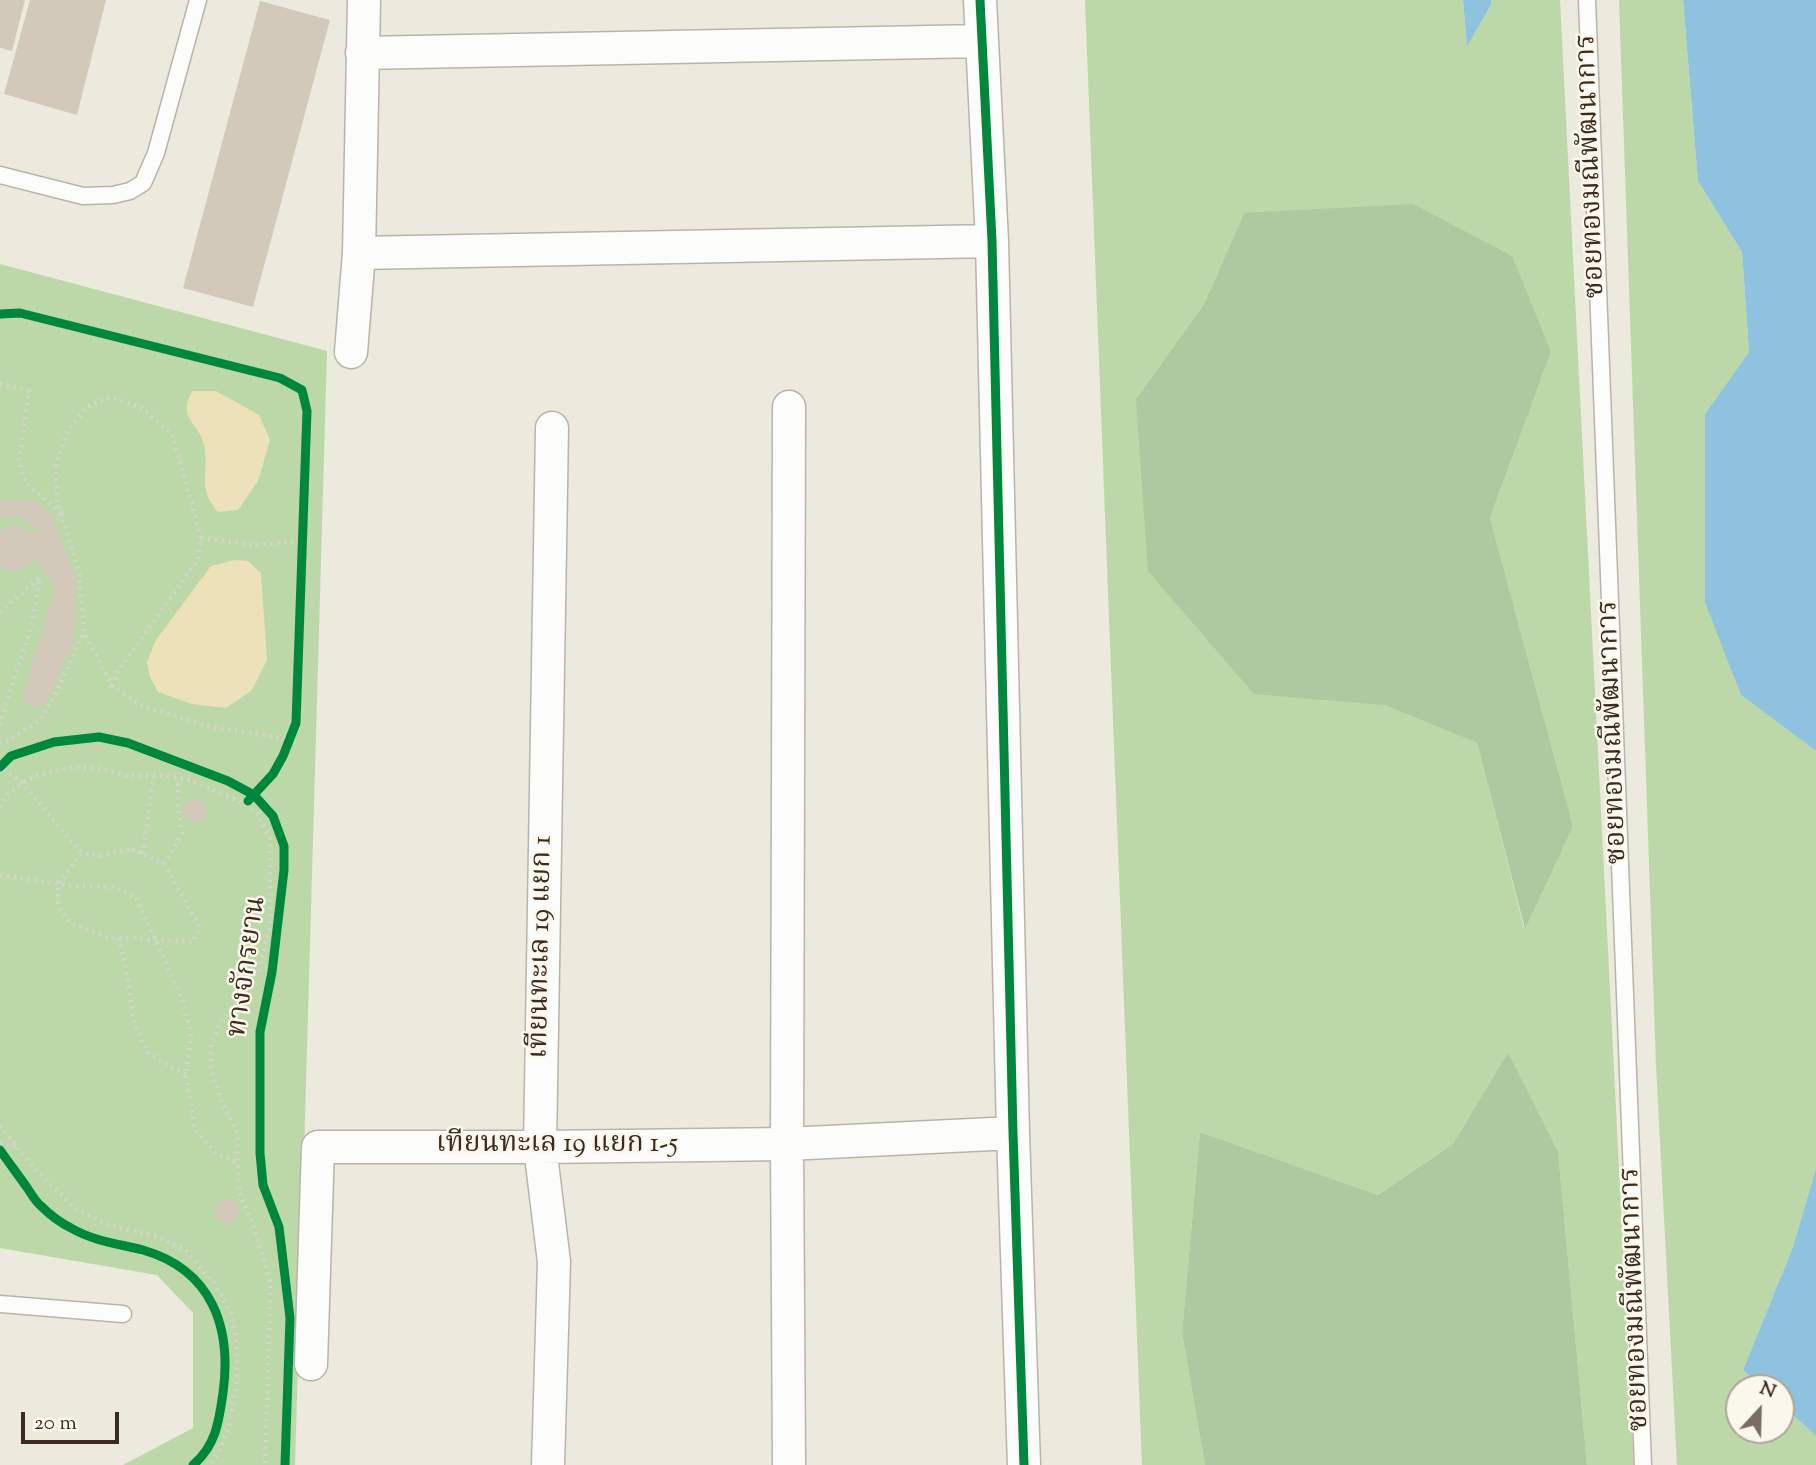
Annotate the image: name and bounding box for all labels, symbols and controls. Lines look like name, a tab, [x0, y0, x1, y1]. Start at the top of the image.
street label: ซอยทองมณีพัฒนาการ	[1572, 33, 1614, 299]
street label: ซอยทองมณีพัฒนาการ	[1594, 599, 1636, 865]
street label: เทียนทะเล 19 แยก 1	[524, 835, 562, 1059]
street label: ทางจักรยาน	[222, 894, 276, 1040]
street label: เทียนทะเล 19 แยก 1-5	[436, 1129, 678, 1163]
street label: ซอยทองมณีพัฒนาการ	[1616, 1166, 1658, 1432]
north arrow	[1725, 1374, 1795, 1444]
text: N	[1755, 1376, 1779, 1406]
scale bar	[24, 1398, 122, 1442]
text: 20 m	[34, 1409, 77, 1439]

